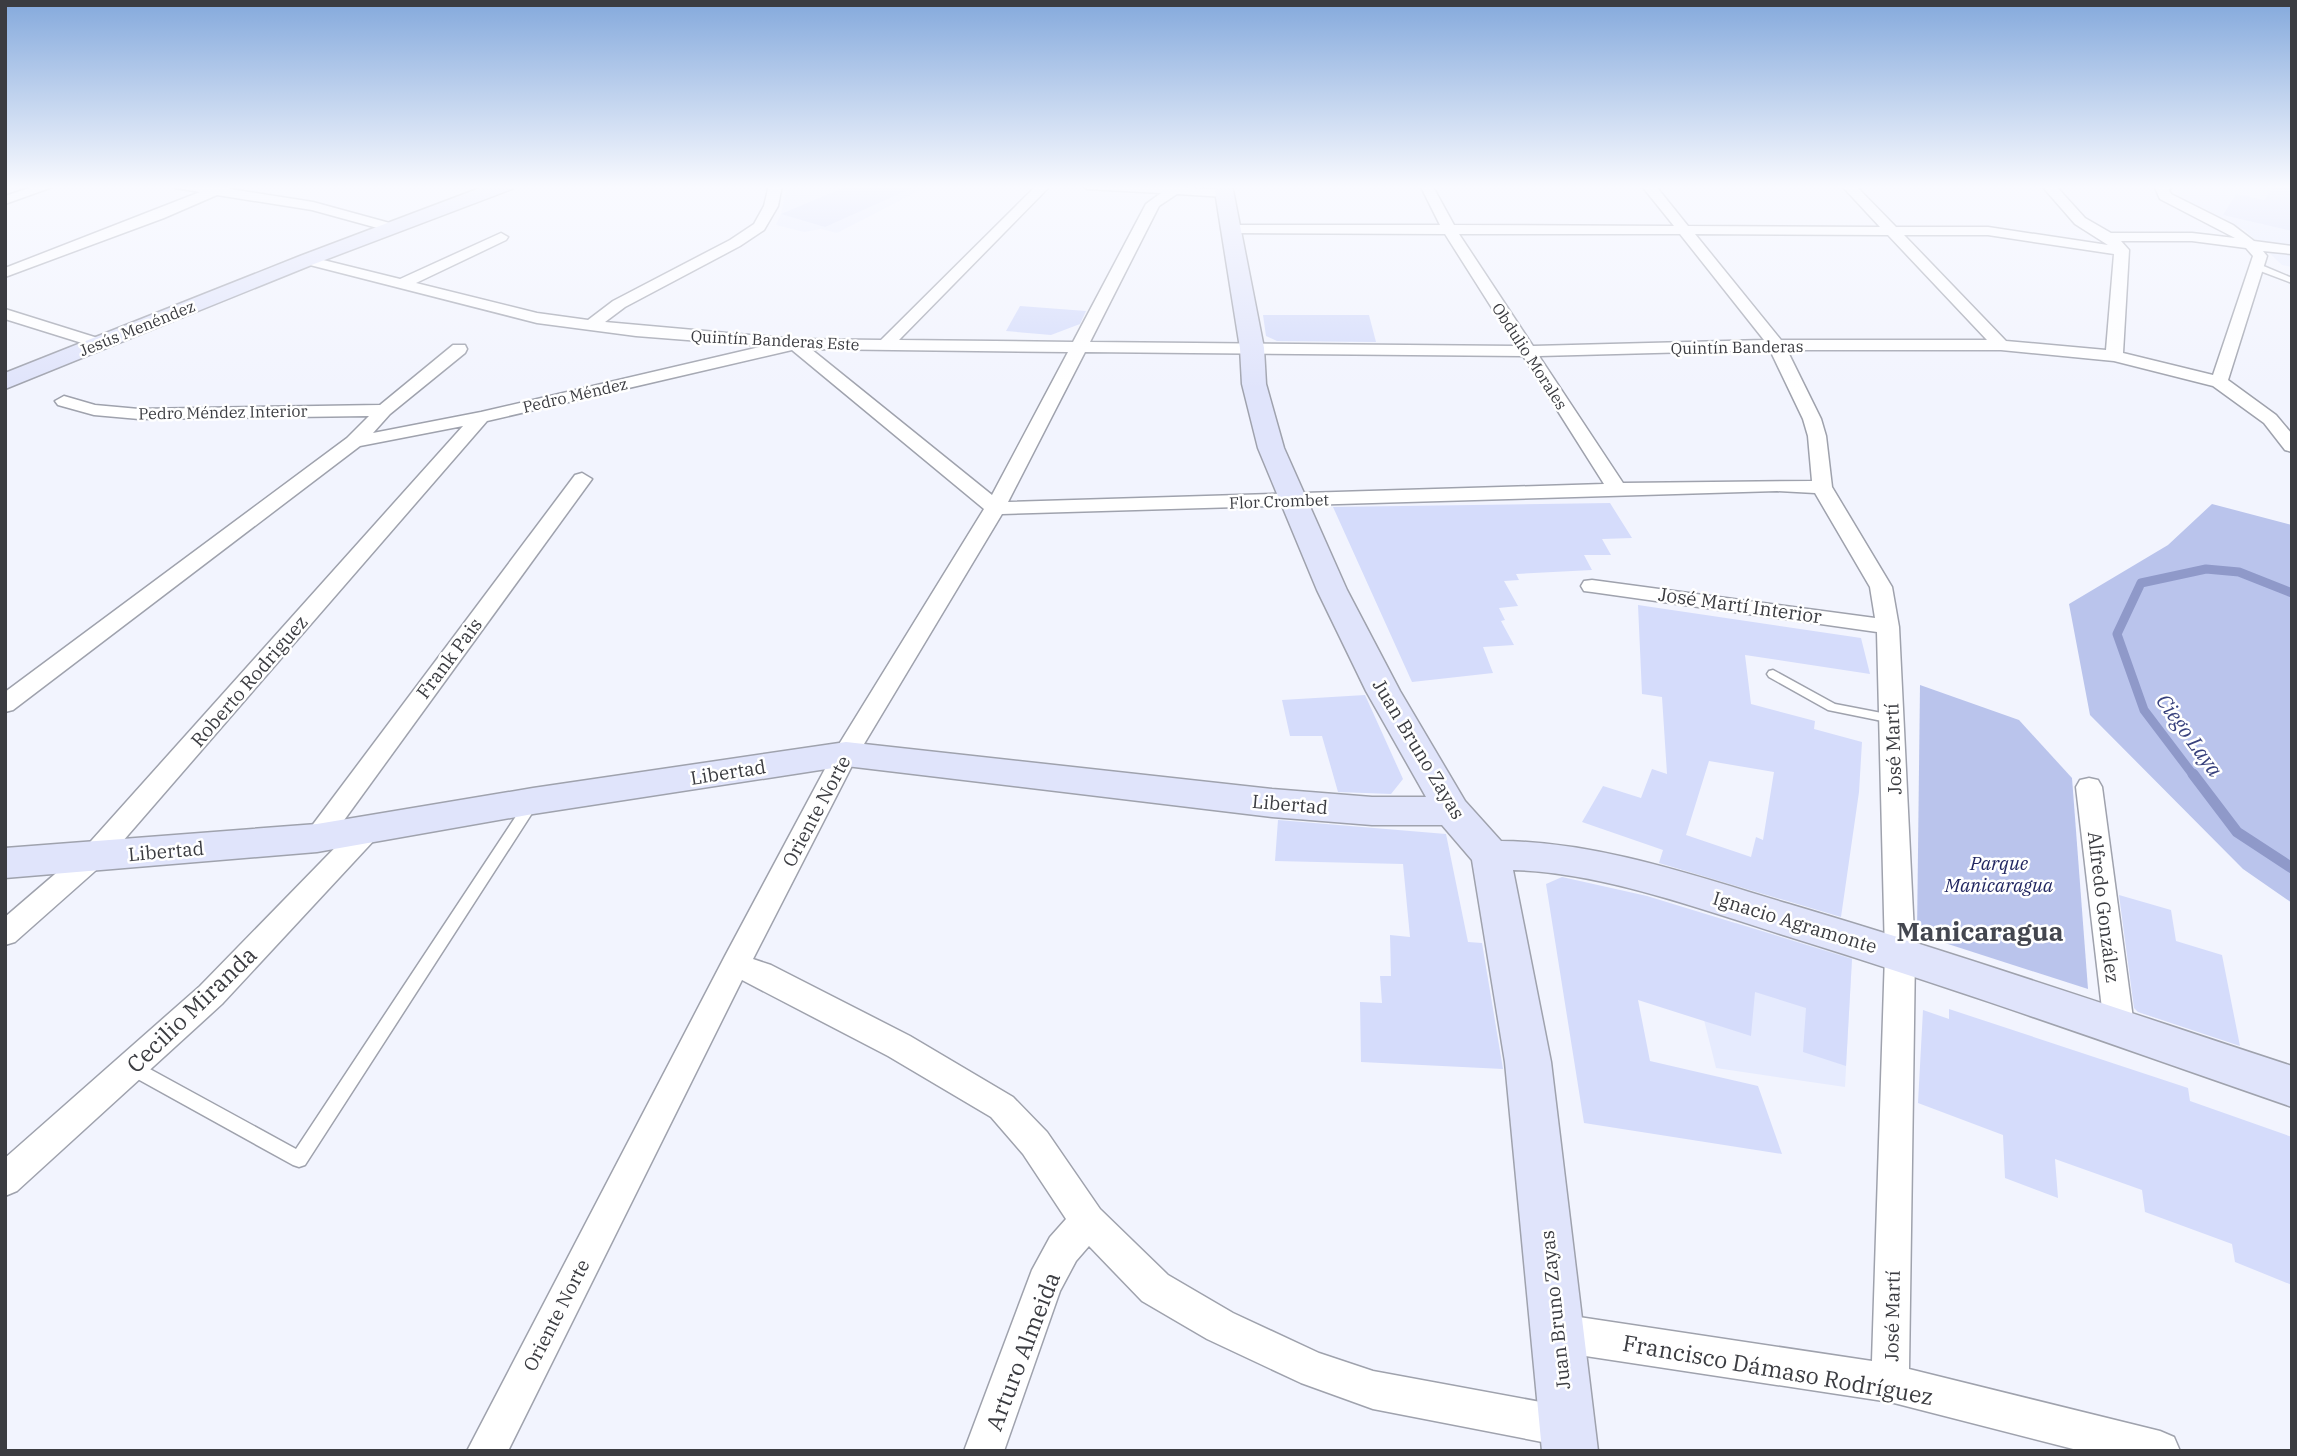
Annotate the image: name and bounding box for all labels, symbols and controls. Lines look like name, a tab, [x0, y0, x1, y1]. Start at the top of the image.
street label: Jesús Menéndez	[76, 296, 198, 360]
street label: Obdulio Morales	[1488, 299, 1572, 413]
street label: Quintín Banderas Este	[690, 326, 860, 354]
street label: Quintín Banderas	[1670, 336, 1804, 358]
street label: Pedro Méndez	[521, 373, 629, 417]
street label: Pedro Méndez Interior	[138, 401, 308, 423]
street label: Flor Crombet	[1229, 489, 1330, 513]
street label: José Martí Interior	[1657, 582, 1824, 628]
street label: Roberto Rodriguez	[185, 610, 313, 752]
street label: Frank Pais	[411, 613, 487, 703]
street label: Juan Bruno Zayas	[1368, 674, 1470, 824]
water label: Ciego Laya	[2150, 688, 2230, 783]
street label: José Martí	[1879, 703, 1907, 795]
street label: Oriente Norte	[777, 751, 855, 871]
street label: Libertad	[688, 754, 768, 790]
street label: Libertad	[1251, 789, 1329, 819]
street label: Alfredo González	[2083, 830, 2125, 984]
street label: Libertad	[127, 836, 205, 866]
park label: Parque Manicaragua	[1944, 851, 2054, 897]
street label: Ignacio Agramonte	[1710, 886, 1880, 958]
district label: Manicaragua	[1896, 914, 2064, 948]
street label: Cecilio Miranda	[119, 939, 263, 1079]
street label: Juan Bruno Zayas	[1535, 1229, 1575, 1391]
street label: Oriente Norte	[517, 1255, 595, 1375]
street label: Arturo Almeida	[978, 1267, 1066, 1435]
street label: José Martí	[1879, 1270, 1905, 1362]
street label: Francisco Dámaso Rodríguez	[1620, 1327, 1936, 1411]

